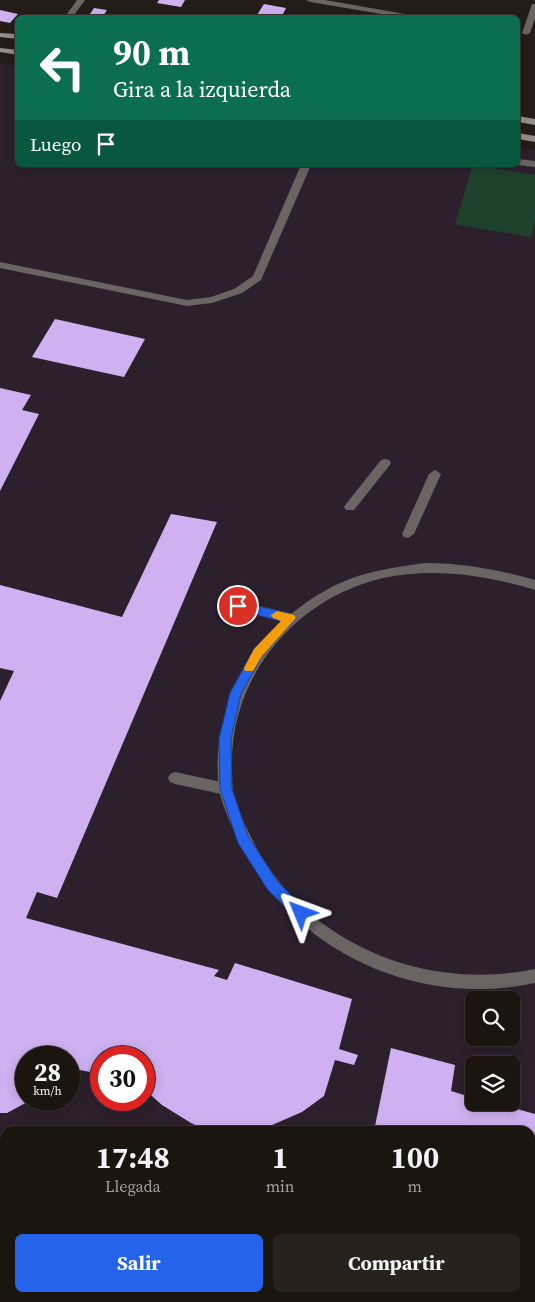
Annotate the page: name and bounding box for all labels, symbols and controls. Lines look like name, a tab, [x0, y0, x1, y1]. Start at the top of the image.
text: 90 m	[113, 29, 190, 77]
icon: left	[30, 35, 95, 100]
text: Gira a la izquierda	[113, 74, 291, 104]
icon: arrive	[92, 130, 120, 158]
text: Luego	[30, 131, 82, 157]
pin	[217, 585, 259, 627]
icon: arrive	[224, 592, 252, 620]
position arrow	[274, 886, 326, 938]
map controls	[465, 991, 520, 1111]
button: search	[465, 991, 520, 1046]
speed limit sign: 30	[90, 1046, 155, 1111]
text: 28	[34, 1055, 61, 1089]
button: layers	[465, 1056, 520, 1111]
text: km/h	[33, 1083, 62, 1099]
text: 17:48	[96, 1137, 170, 1178]
text: 1	[272, 1137, 288, 1178]
text: 100	[390, 1137, 439, 1178]
text: Llegada	[105, 1175, 161, 1197]
text: min	[266, 1175, 295, 1197]
text: m	[408, 1175, 422, 1197]
button: Salir	[15, 1234, 263, 1292]
button: Compartir	[273, 1234, 520, 1292]

